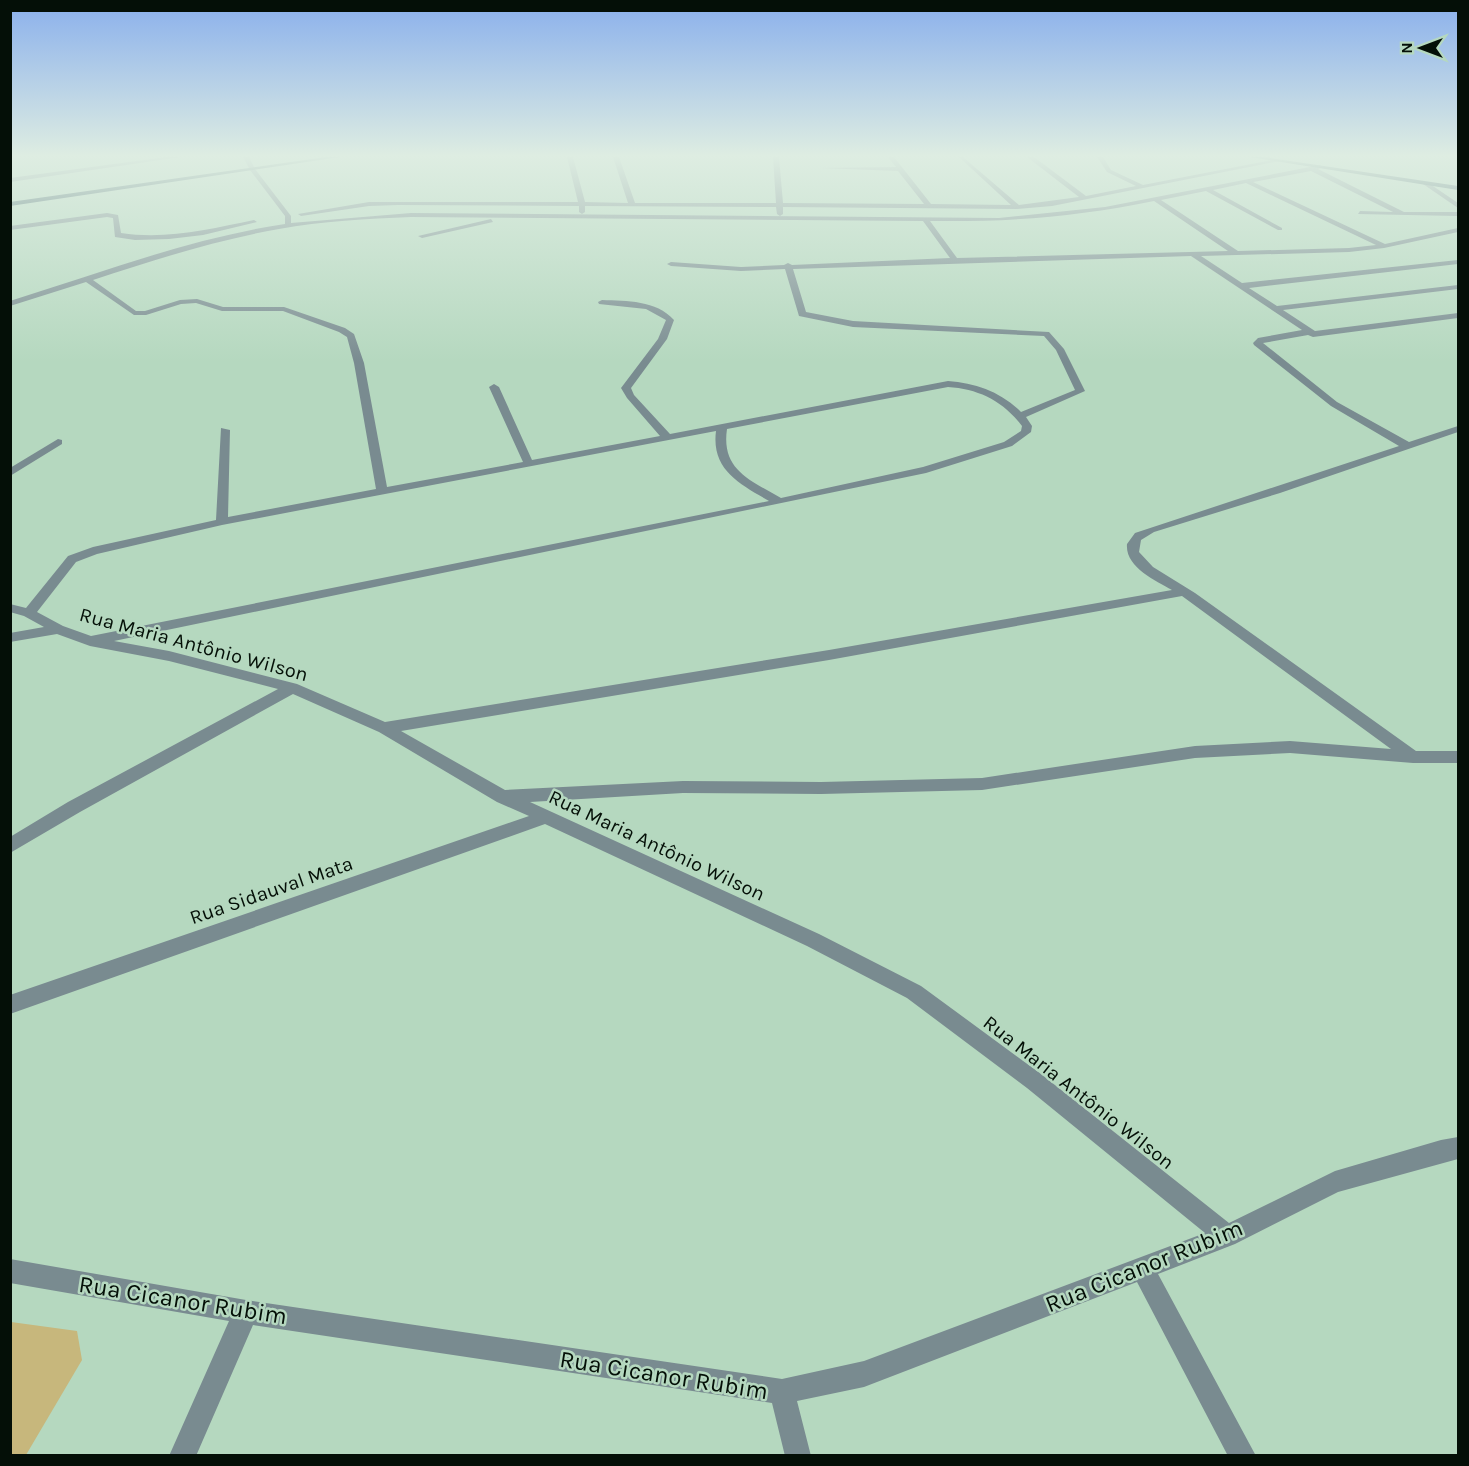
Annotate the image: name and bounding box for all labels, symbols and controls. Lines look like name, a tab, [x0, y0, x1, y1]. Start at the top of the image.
north arrow	[1391, 18, 1451, 78]
text: N	[1397, 42, 1416, 54]
street label: Rua Maria Antônio Wilson	[77, 603, 311, 686]
street label: Rua Maria Antônio Wilson	[545, 785, 768, 906]
street label: Rua Sidauval Mata	[187, 852, 356, 929]
street label: Rua Maria Antônio Wilson	[979, 1011, 1179, 1174]
street label: Rua Cicanor Rubim	[1041, 1214, 1247, 1318]
street label: Rua Cicanor Rubim	[77, 1270, 289, 1330]
street label: Rua Cicanor Rubim	[558, 1345, 770, 1405]

